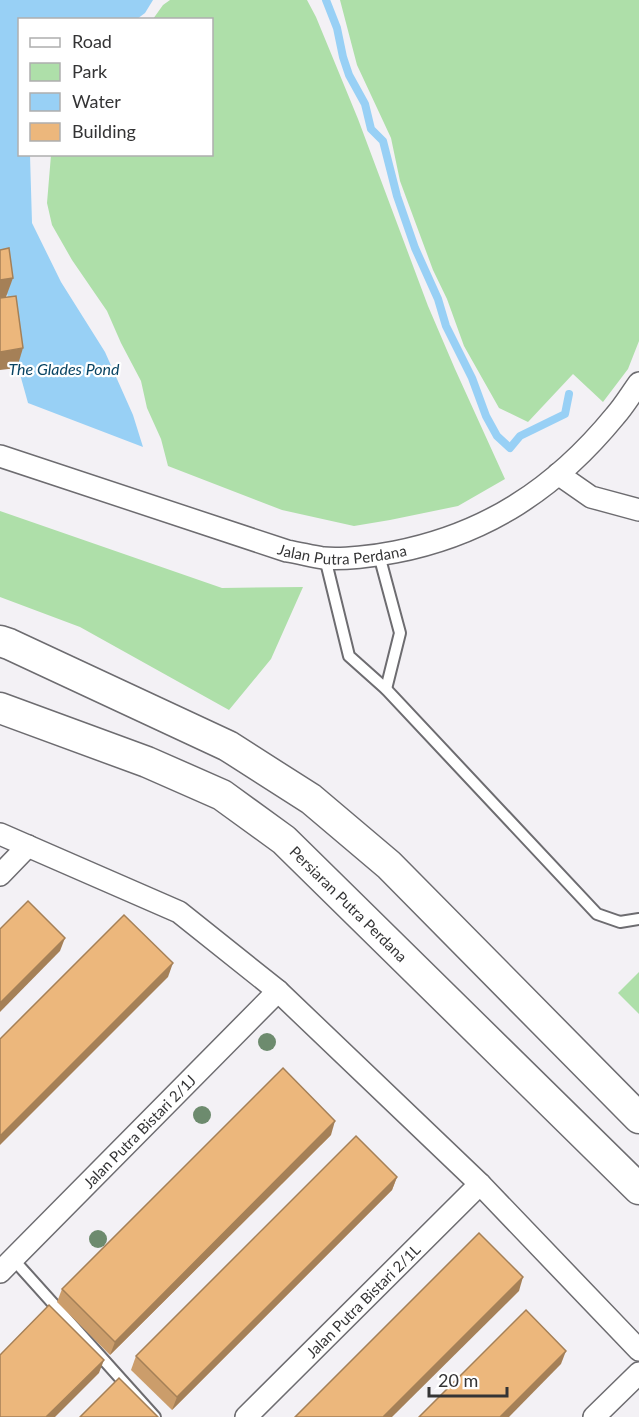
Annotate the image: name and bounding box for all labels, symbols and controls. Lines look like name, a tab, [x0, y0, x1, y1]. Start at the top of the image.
legend	[18, 18, 213, 156]
text: Road	[72, 30, 112, 52]
text: Park	[72, 60, 108, 82]
text: Water	[72, 90, 121, 112]
text: Building	[72, 120, 136, 142]
water label: The Glades Pond	[8, 359, 120, 378]
street label: Jalan Putra Perdana	[276, 540, 408, 568]
street label: Persiaran Putra Perdana	[286, 842, 411, 965]
street label: Jalan Putra Bistari 2/1J	[79, 1071, 199, 1192]
street label: Jalan Putra Bistari 2/1L	[302, 1240, 424, 1361]
scale bar	[429, 1360, 507, 1398]
text: 20 m	[438, 1369, 478, 1391]

